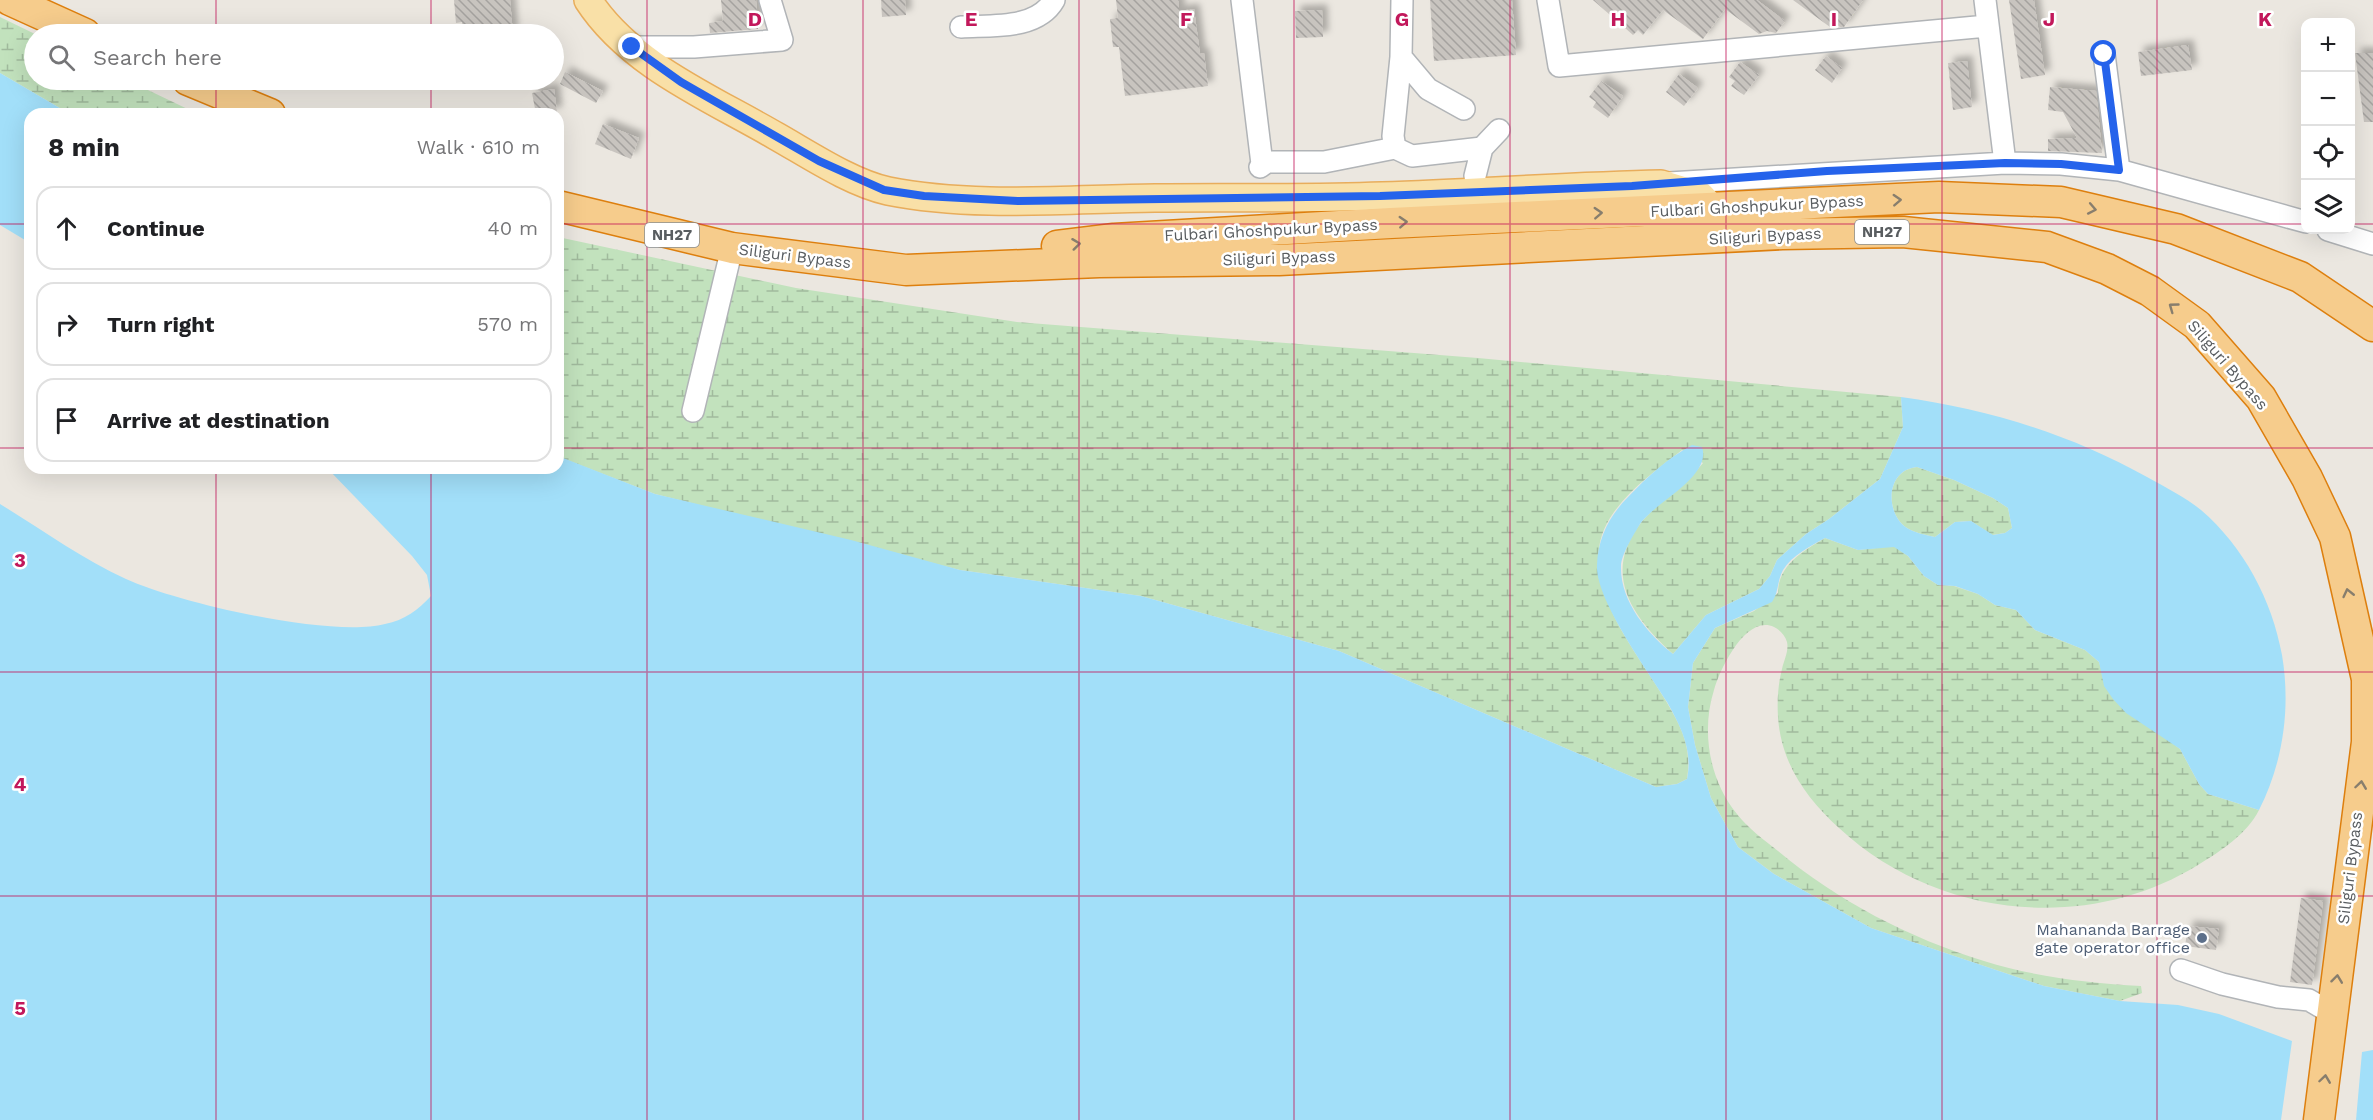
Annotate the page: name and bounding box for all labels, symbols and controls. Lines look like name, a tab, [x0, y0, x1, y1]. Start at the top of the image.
text: D	[748, 7, 762, 31]
text: E	[965, 7, 977, 31]
text: F	[1180, 7, 1192, 31]
text: G	[1395, 7, 1409, 31]
text: H	[1611, 7, 1625, 31]
text: I	[1831, 7, 1837, 31]
text: J	[2043, 7, 2055, 31]
text: K	[2258, 7, 2272, 31]
map controls	[2301, 18, 2355, 234]
button: +	[2301, 18, 2355, 72]
search box	[24, 24, 564, 90]
route end	[618, 33, 644, 59]
route start	[2090, 40, 2116, 66]
icon: search	[45, 41, 78, 74]
text: Search here	[93, 45, 222, 70]
button: −	[2301, 72, 2355, 126]
button: locate	[2301, 126, 2355, 180]
text: 8 min	[48, 132, 120, 162]
text: Walk · 610 m	[417, 135, 540, 159]
button: layers	[2301, 180, 2355, 234]
street label: Fulbari Ghoshpukur Bypass	[1650, 191, 1864, 221]
one-way arrow	[1893, 193, 1902, 206]
one-way arrow	[2086, 202, 2096, 215]
one-way arrow	[1593, 206, 1602, 219]
icon: ahead	[50, 212, 83, 245]
street label: Fulbari Ghoshpukur Bypass	[1164, 215, 1378, 245]
text: Continue	[107, 216, 205, 241]
text: 40 m	[487, 216, 538, 240]
one-way arrow	[1398, 216, 1407, 228]
road number: NH27	[1855, 220, 1909, 244]
road number: NH27	[645, 223, 699, 247]
street label: Siliguri Bypass	[1708, 224, 1822, 248]
one-way arrow	[1071, 238, 1080, 250]
street label: Siliguri Bypass	[738, 240, 852, 272]
street label: Siliguri Bypass	[1222, 247, 1336, 269]
one-way arrow	[2169, 304, 2180, 315]
icon: right	[50, 308, 83, 341]
text: Turn right	[107, 312, 214, 337]
text: 570 m	[477, 312, 538, 336]
street label: Siliguri Bypass	[2184, 316, 2272, 414]
icon: arrive	[50, 404, 83, 437]
text: Arrive at destination	[107, 408, 330, 433]
text: 3	[14, 548, 26, 572]
one-way arrow	[2342, 588, 2355, 598]
text: 4	[14, 772, 27, 796]
one-way arrow	[2354, 781, 2366, 790]
street label: Siliguri Bypass	[2334, 811, 2366, 925]
place label: Mahananda Barrage gate operator office	[2035, 920, 2190, 957]
marker: Mahananda Barrage gate operator office	[2195, 931, 2209, 945]
one-way arrow	[2331, 974, 2343, 984]
text: 5	[14, 996, 26, 1020]
one-way arrow	[2318, 1074, 2330, 1083]

